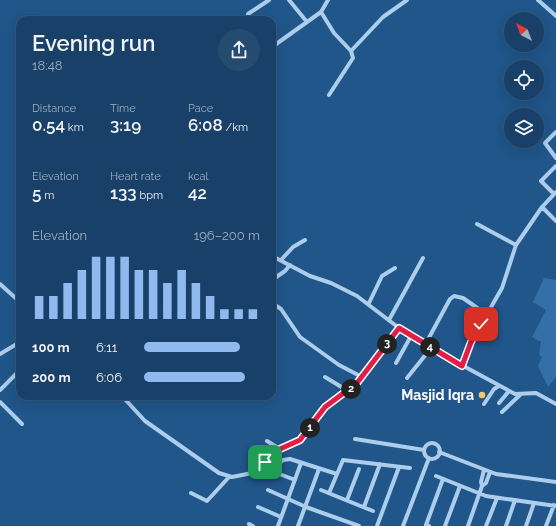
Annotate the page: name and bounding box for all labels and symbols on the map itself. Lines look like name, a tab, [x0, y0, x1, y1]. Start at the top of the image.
north arrow	[504, 12, 544, 52]
pin	[464, 307, 498, 341]
pin: 3	[377, 334, 397, 354]
pin: 4	[420, 337, 440, 357]
pin: 2	[341, 379, 361, 399]
place label: Masjid Iqra	[401, 387, 474, 403]
marker: Masjid Iqra	[477, 390, 487, 400]
pin: 1	[300, 418, 320, 438]
pin	[248, 445, 282, 479]

